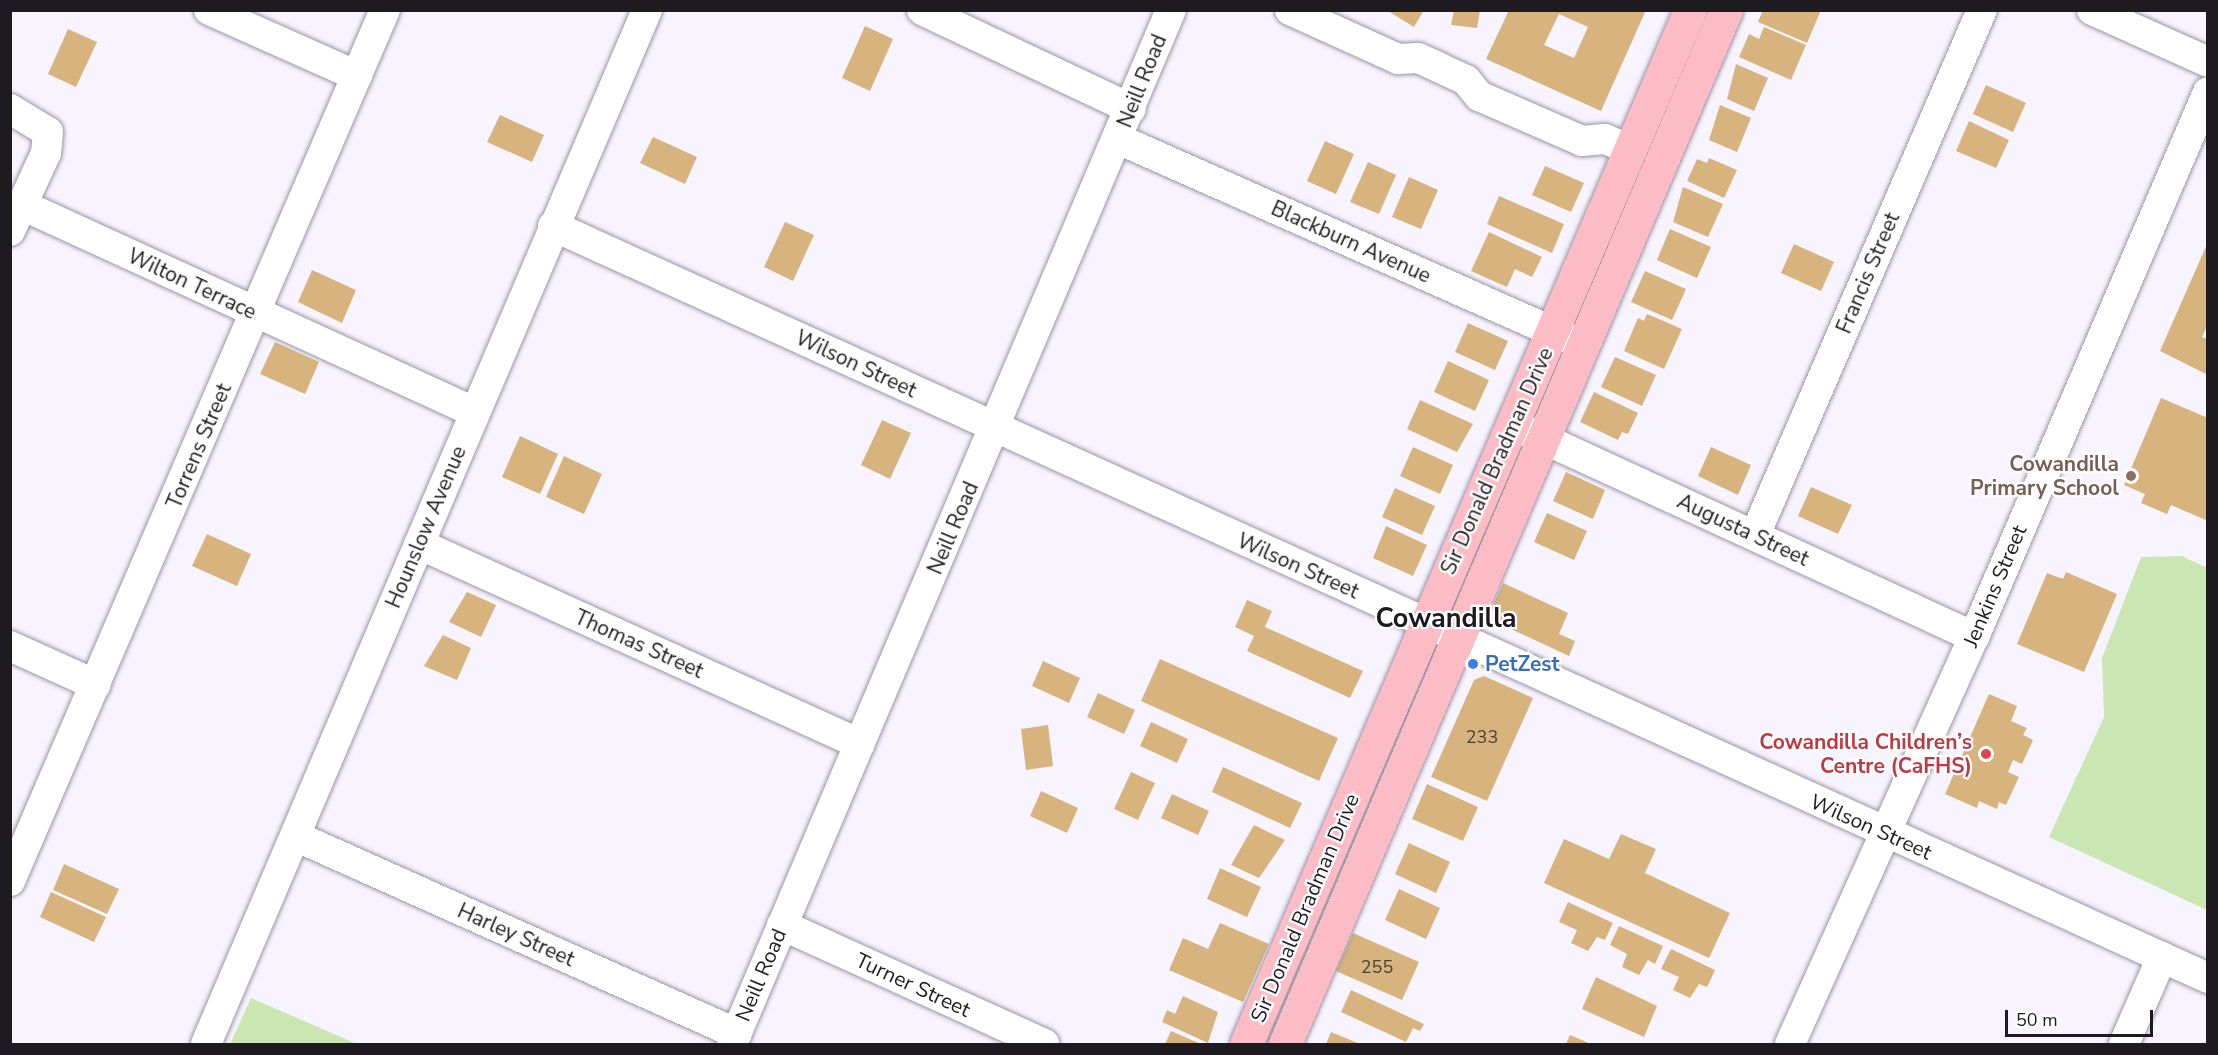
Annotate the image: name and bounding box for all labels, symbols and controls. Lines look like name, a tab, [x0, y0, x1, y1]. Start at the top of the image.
street label: Neill Road	[1112, 31, 1172, 131]
street label: Blackburn Avenue	[1267, 195, 1435, 289]
street label: Francis Street	[1831, 209, 1905, 337]
street label: Wilton Terrace	[124, 243, 260, 325]
street label: Wilson Street	[792, 325, 920, 403]
street label: Sir Donald Bradman Drive	[1435, 344, 1559, 578]
street label: Torrens Street	[161, 380, 237, 512]
street label: Hounslow Avenue	[380, 442, 472, 612]
place label: Cowandilla Primary School	[1970, 451, 2119, 501]
marker: Cowandilla Primary School	[2124, 469, 2138, 483]
street label: Neill Road	[922, 478, 984, 578]
street label: Augusta Street	[1673, 489, 1813, 571]
street label: Jenkins Street	[1958, 521, 2032, 651]
street label: Wilson Street	[1233, 528, 1363, 604]
district label: Cowandilla	[1375, 603, 1517, 635]
street label: Thomas Street	[571, 604, 707, 684]
place label: PetZest	[1485, 651, 1560, 677]
marker: PetZest	[1466, 657, 1480, 671]
house number: 233	[1466, 726, 1498, 748]
place label: Cowandilla Children’s Centre (CaFHS)	[1759, 729, 1972, 779]
marker: Cowandilla Children’s Centre (CaFHS)	[1977, 745, 1995, 763]
street label: Wilson Street	[1806, 789, 1936, 865]
street label: Sir Donald Bradman Drive	[1245, 790, 1365, 1026]
street label: Harley Street	[454, 898, 578, 972]
street label: Neill Road	[730, 925, 792, 1025]
street label: Turner Street	[852, 947, 974, 1023]
house number: 255	[1361, 956, 1393, 978]
scale bar	[2008, 998, 2156, 1036]
text: 50 m	[2016, 1008, 2058, 1032]

